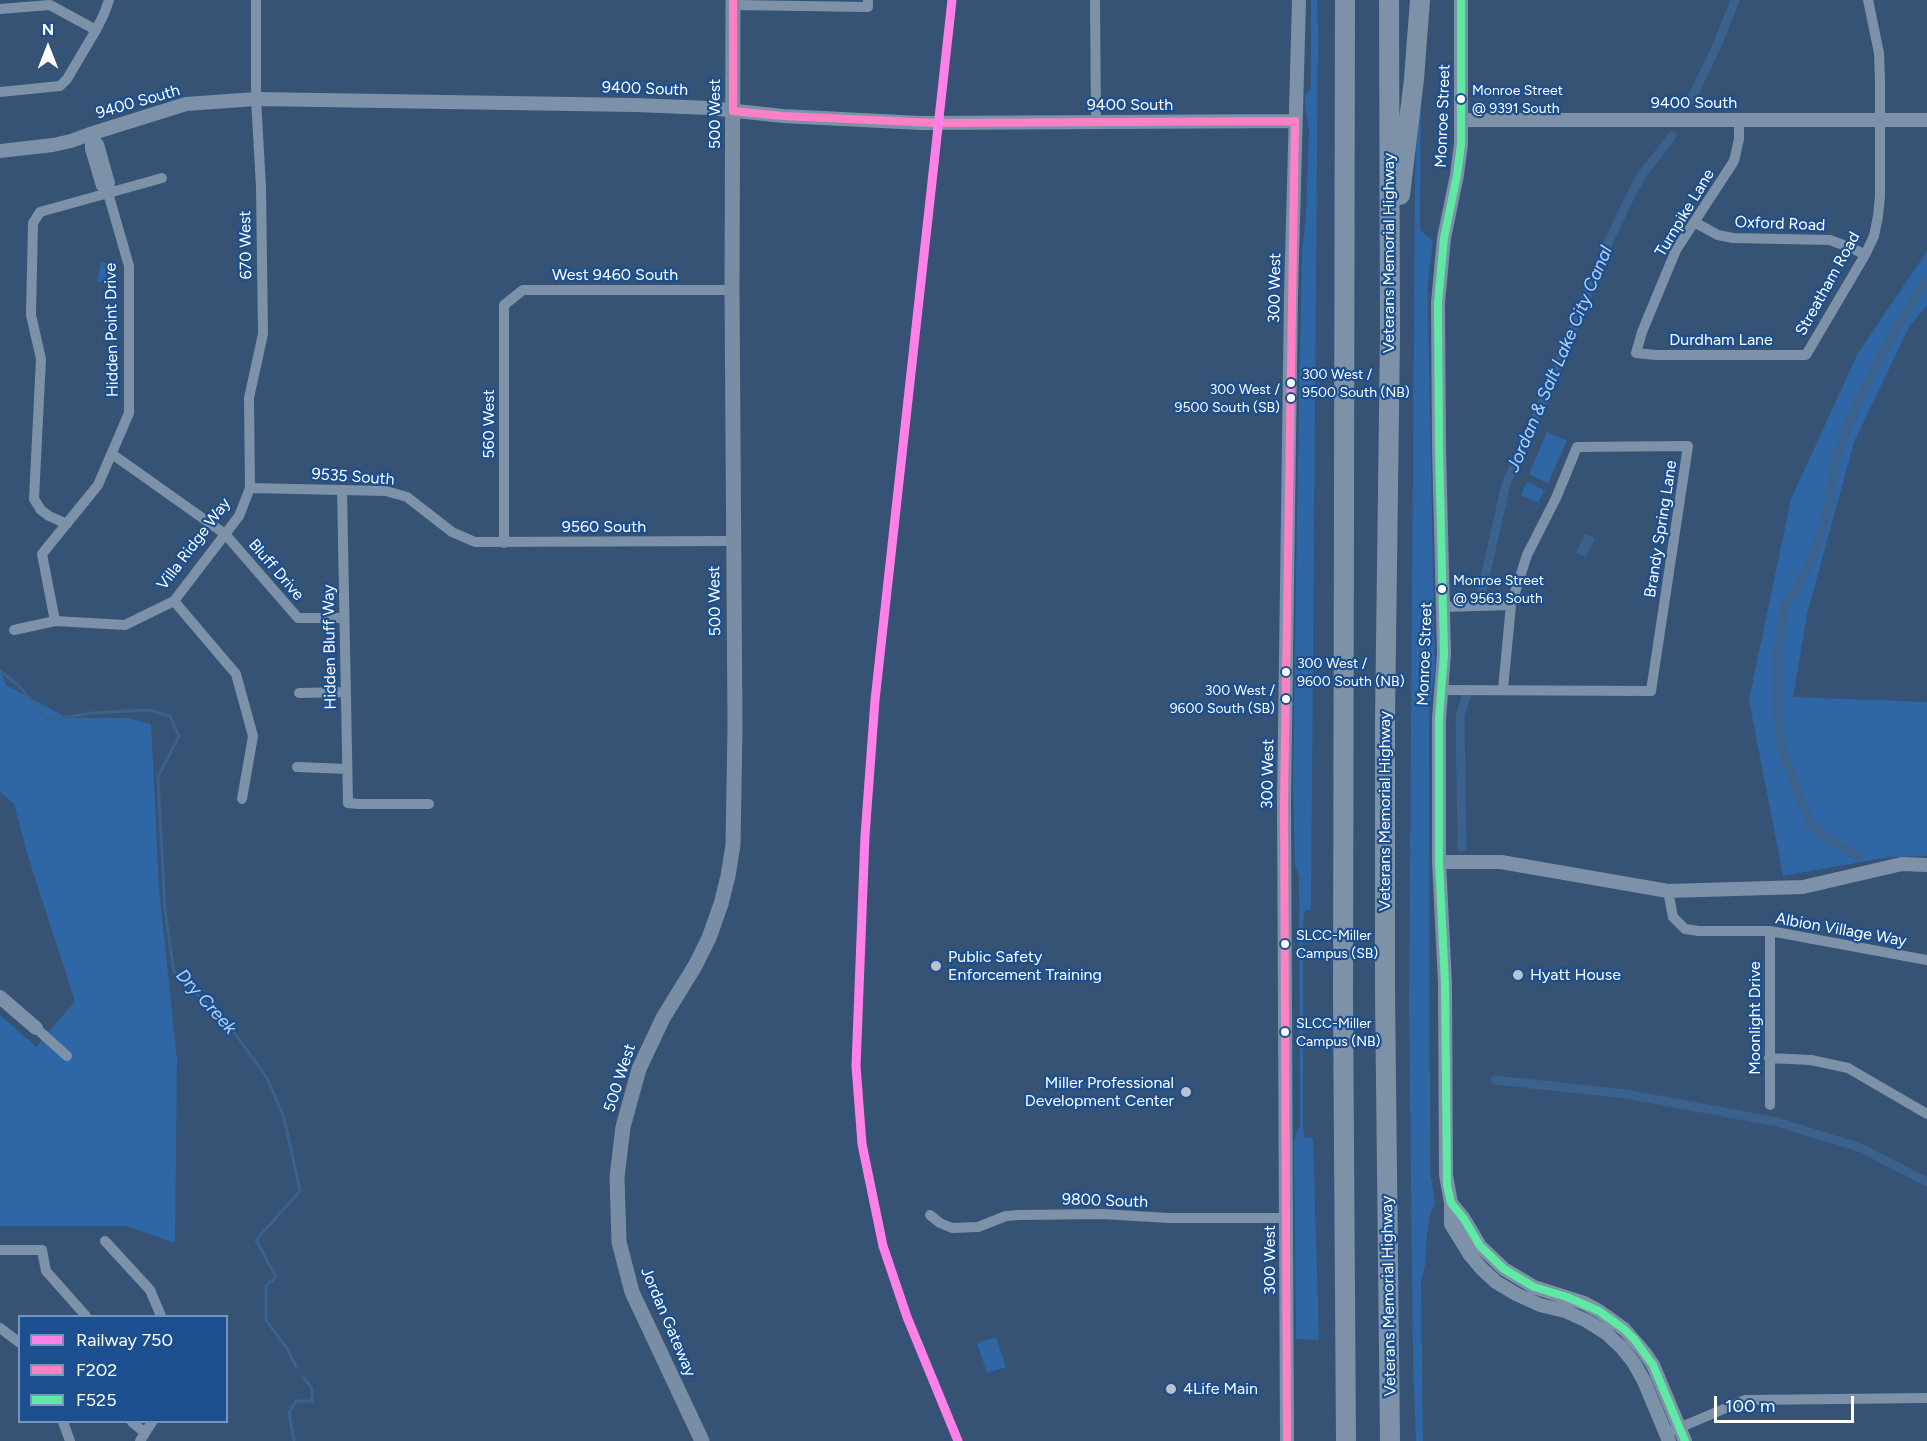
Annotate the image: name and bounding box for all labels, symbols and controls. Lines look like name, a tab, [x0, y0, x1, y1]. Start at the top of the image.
north arrow	[18, 18, 78, 78]
text: N	[42, 20, 54, 39]
street label: Monroe Street	[1432, 64, 1454, 168]
street label: 9400 South	[601, 78, 689, 100]
street label: 500 West	[705, 79, 725, 149]
street label: 9400 South	[94, 81, 182, 123]
place label: Monroe Street @ 9391 South	[1472, 83, 1563, 116]
marker: Monroe Street @ 9391 South	[1455, 93, 1467, 105]
street label: 9400 South	[1651, 93, 1737, 113]
street label: 9400 South	[1087, 95, 1173, 115]
street label: Veterans Memorial Highway	[1379, 153, 1399, 353]
street label: Turnpike Lane	[1651, 166, 1719, 260]
street label: 670 West	[236, 210, 256, 280]
street label: Oxford Road	[1734, 213, 1826, 235]
street label: Streatham Road	[1792, 229, 1864, 339]
water label: Jordan & Salt Lake City Canal	[1502, 243, 1618, 475]
street label: 300 West	[1265, 253, 1285, 323]
street label: Hidden Point Drive	[101, 263, 123, 397]
street label: West 9460 South	[552, 265, 678, 285]
street label: Durdham Lane	[1669, 330, 1773, 350]
place label: 300 West / 9500 South (NB)	[1302, 367, 1410, 400]
marker: 300 West / 9500 South (NB)	[1285, 377, 1297, 389]
place label: 300 West / 9500 South (SB)	[1175, 382, 1280, 414]
street label: 560 West	[479, 389, 499, 459]
marker: 300 West / 9500 South (SB)	[1285, 392, 1297, 404]
street label: Brandy Spring Lane	[1641, 459, 1681, 599]
street label: 9535 South	[311, 465, 395, 489]
street label: Villa Ridge Way	[153, 494, 235, 594]
street label: 9560 South	[562, 517, 646, 537]
street label: Bluff Drive	[244, 535, 308, 605]
street label: 500 West	[705, 566, 725, 636]
place label: Monroe Street @ 9563 South	[1453, 573, 1544, 606]
marker: Monroe Street @ 9563 South	[1436, 583, 1448, 595]
street label: Hidden Bluff Way	[319, 584, 341, 710]
street label: Monroe Street	[1414, 602, 1436, 706]
place label: 300 West / 9600 South (NB)	[1297, 656, 1405, 688]
marker: 300 West / 9600 South (NB)	[1280, 666, 1292, 678]
place label: 300 West / 9600 South (SB)	[1170, 683, 1275, 716]
marker: 300 West / 9600 South (SB)	[1280, 693, 1292, 705]
street label: Veterans Memorial Highway	[1375, 711, 1395, 911]
street label: 300 West	[1258, 739, 1278, 809]
street label: Albion Village Way	[1774, 909, 1908, 951]
place label: SLCC-Miller Campus (SB)	[1296, 928, 1378, 960]
marker: SLCC-Miller Campus (SB)	[1279, 938, 1291, 950]
place label: Public Safety Enforcement Training	[948, 947, 1102, 985]
marker: Public Safety Enforcement Training	[929, 959, 943, 973]
street label: Moonlight Drive	[1745, 961, 1765, 1075]
water label: Dry Creek	[171, 965, 241, 1039]
place label: Hyatt House	[1530, 965, 1621, 985]
marker: Hyatt House	[1511, 968, 1525, 982]
place label: SLCC-Miller Campus (NB)	[1296, 1016, 1380, 1048]
marker: SLCC-Miller Campus (NB)	[1279, 1026, 1291, 1038]
street label: 500 West	[600, 1041, 640, 1115]
place label: Miller Professional Development Center	[1025, 1073, 1174, 1111]
marker: Miller Professional Development Center	[1179, 1085, 1193, 1099]
street label: 9800 South	[1062, 1190, 1148, 1212]
street label: Veterans Memorial Highway	[1378, 1196, 1400, 1396]
street label: 300 West	[1260, 1225, 1280, 1295]
street label: Jordan Gateway	[636, 1264, 700, 1380]
legend	[18, 1315, 228, 1423]
text: Railway 750	[76, 1329, 173, 1351]
text: F202	[76, 1359, 117, 1381]
place label: 4Life Main	[1183, 1379, 1258, 1399]
marker: 4Life Main	[1164, 1382, 1178, 1396]
scale bar	[1717, 1384, 1856, 1422]
text: F525	[76, 1389, 117, 1411]
text: 100 m	[1725, 1395, 1775, 1417]

